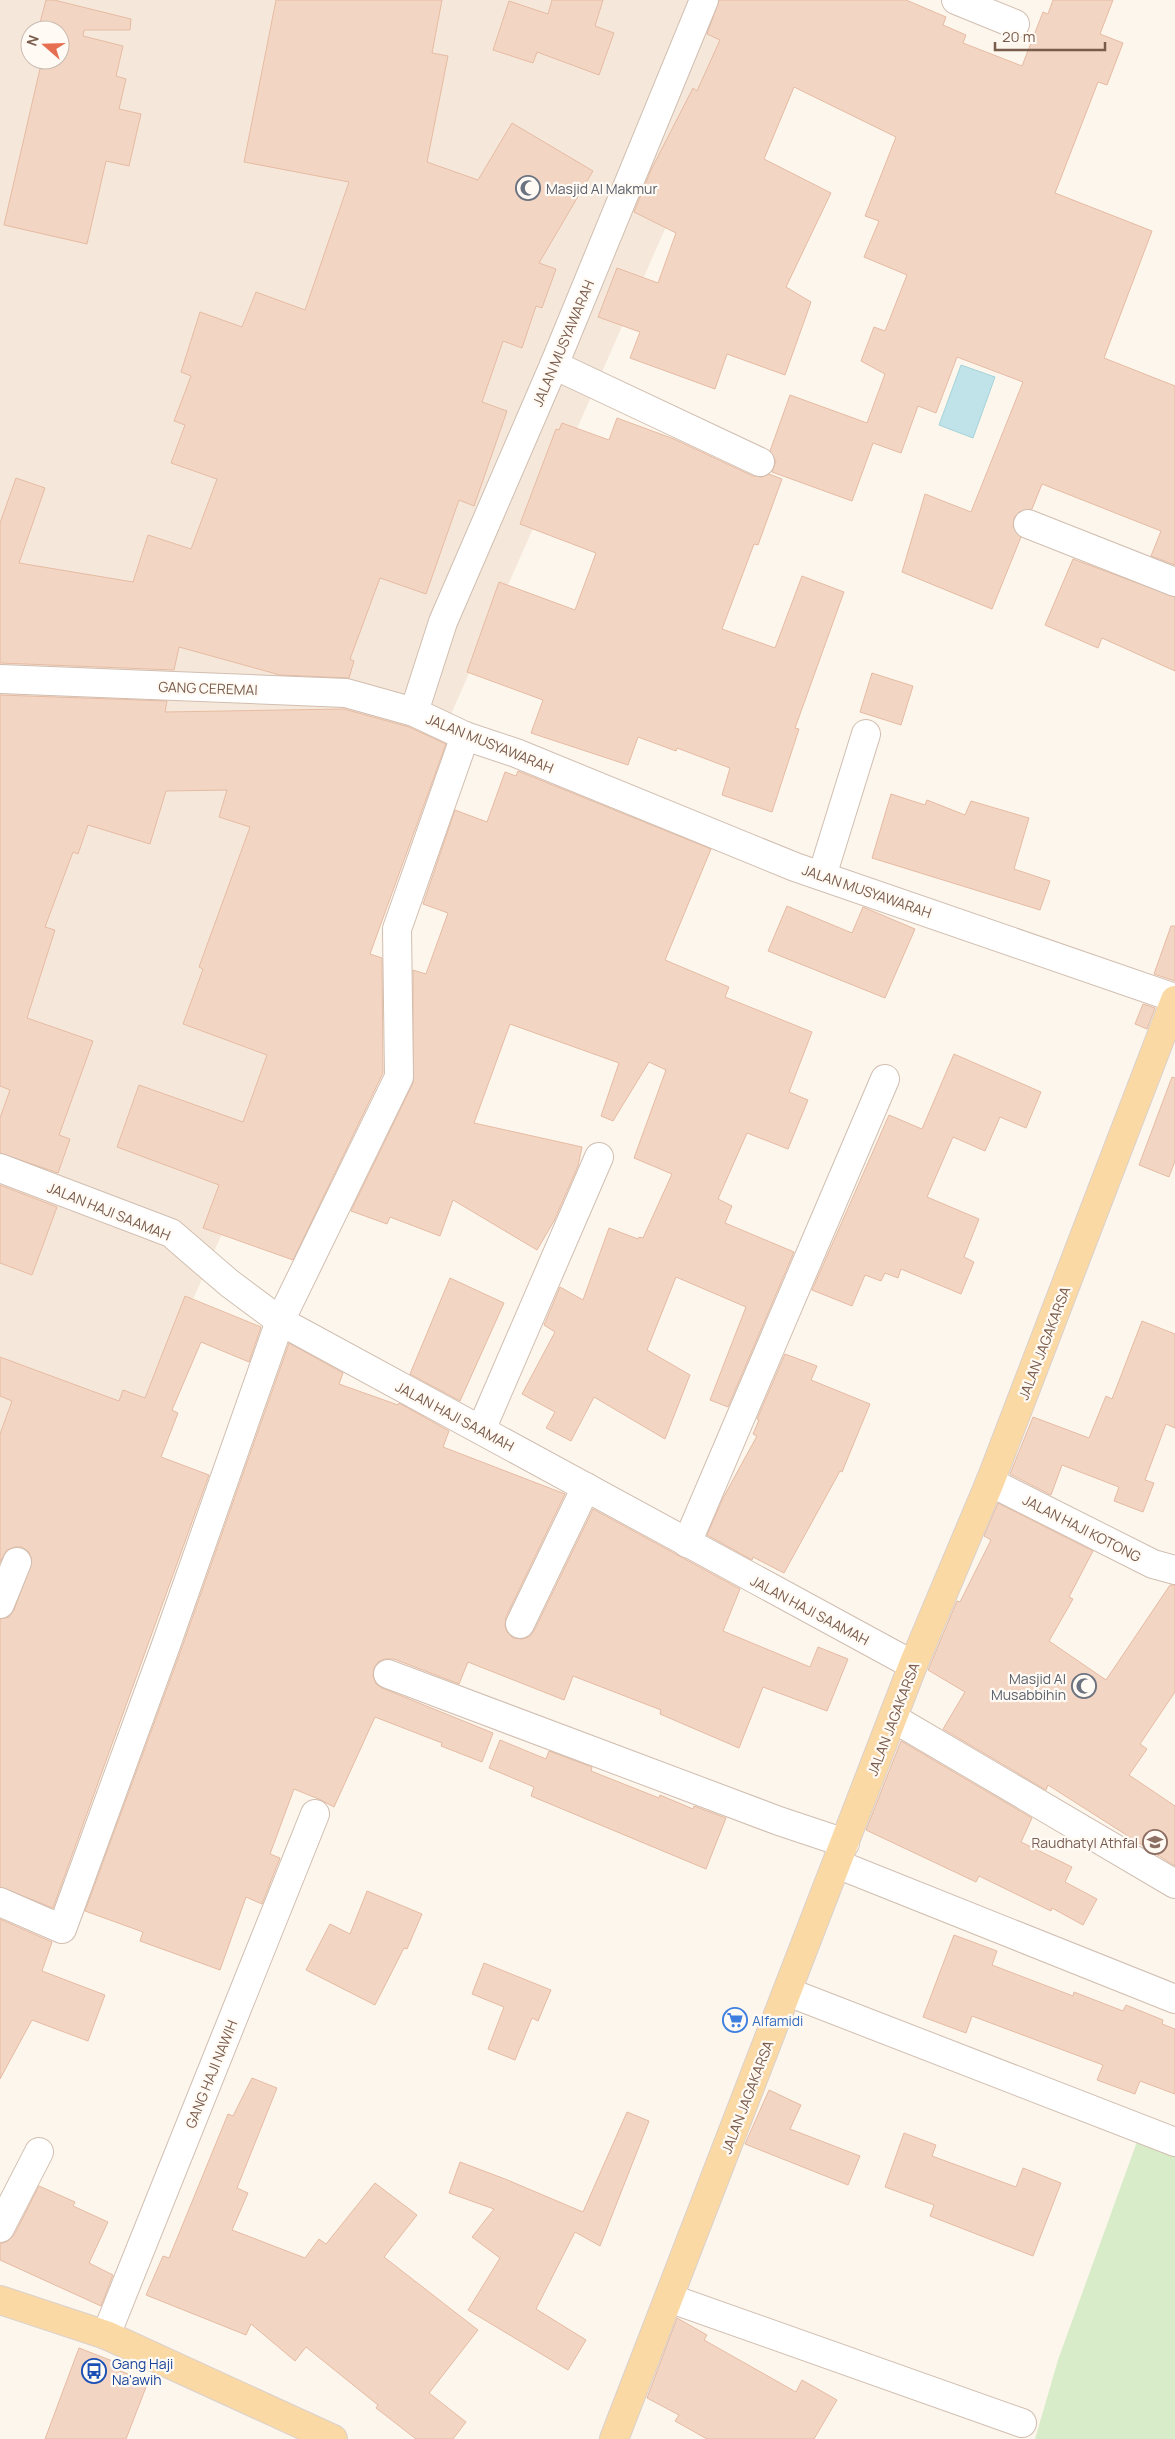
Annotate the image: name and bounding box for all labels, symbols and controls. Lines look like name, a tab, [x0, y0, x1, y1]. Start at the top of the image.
north arrow	[20, 20, 70, 70]
scale bar	[995, 20, 1105, 52]
text: 20 m	[1002, 26, 1035, 47]
text: N	[22, 32, 43, 48]
mosque icon: Masjid Al Makmur	[515, 175, 541, 201]
place label: Masjid Al Makmur	[546, 179, 657, 198]
street label: JALAN MUSYAWARAH	[528, 277, 598, 409]
street label: GANG CEREMAI	[158, 677, 258, 699]
street label: JALAN MUSYAWARAH	[423, 709, 557, 777]
street label: JALAN MUSYAWARAH	[800, 860, 934, 922]
street label: JALAN HAJI SAAMAH	[44, 1178, 174, 1244]
street label: JALAN JAGAKARSA	[1014, 1283, 1074, 1403]
street label: JALAN HAJI SAAMAH	[392, 1377, 518, 1455]
street label: JALAN HAJI KOTONG	[1020, 1490, 1144, 1566]
street label: JALAN HAJI SAAMAH	[747, 1571, 873, 1649]
street label: JALAN JAGAKARSA	[863, 1659, 923, 1779]
place label: Masjid Al Musabbihin	[991, 1669, 1066, 1704]
mosque icon: Masjid Al Musabbihin	[1071, 1673, 1097, 1699]
school or university icon: Raudhatyl Athfal	[1142, 1829, 1168, 1855]
place label: Raudhatyl Athfal	[1032, 1833, 1138, 1852]
supermarket icon: Alfamidi	[722, 2007, 748, 2033]
place label: Alfamidi	[752, 2011, 803, 2030]
street label: GANG HAJI NAWIH	[181, 2017, 241, 2131]
street label: JALAN JAGAKARSA	[717, 2037, 777, 2157]
place label: Gang Haji Na'awih	[112, 2354, 173, 2389]
bus stop icon: Gang Haji Na'awih	[81, 2358, 107, 2384]

